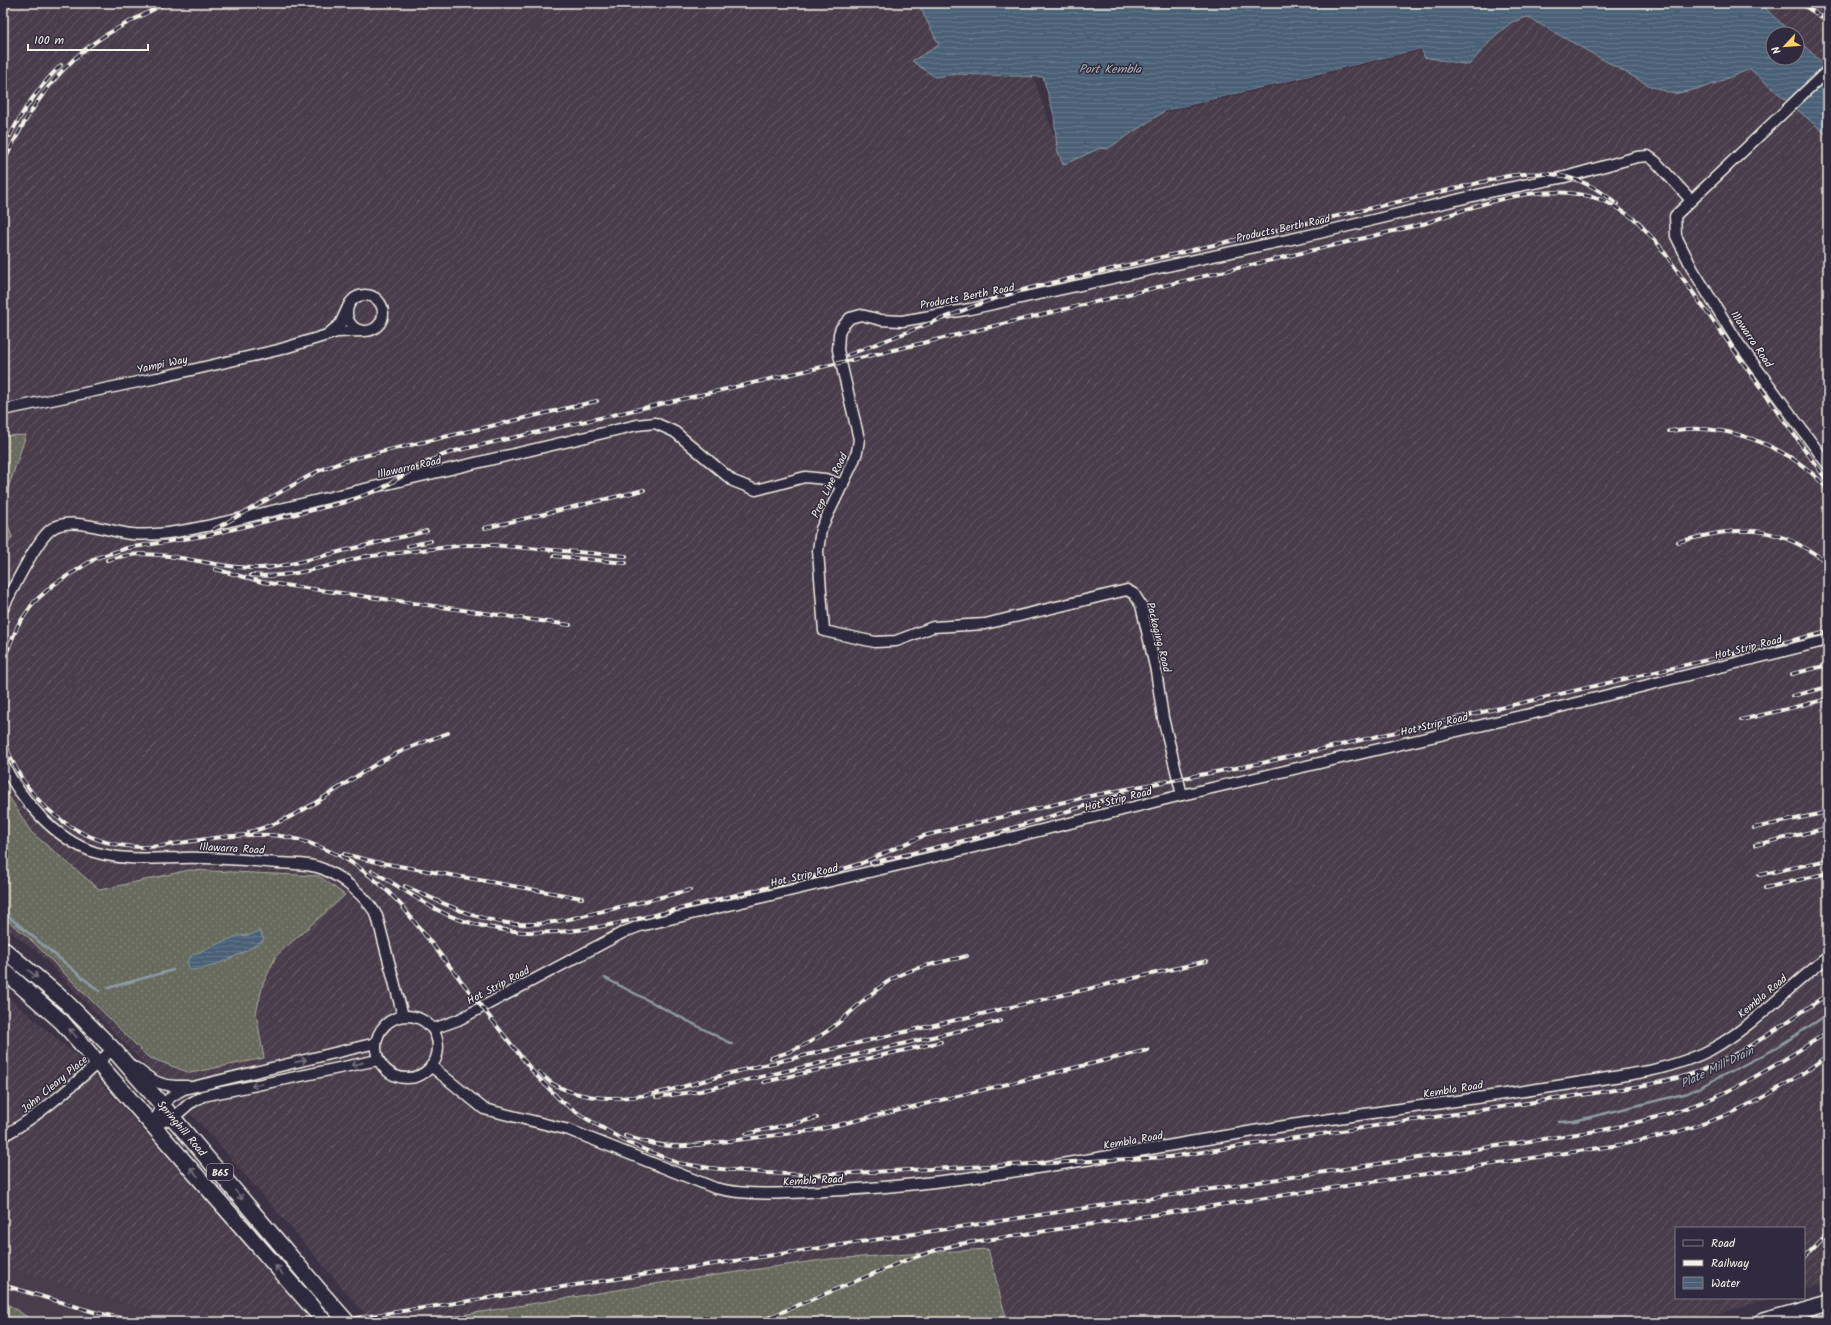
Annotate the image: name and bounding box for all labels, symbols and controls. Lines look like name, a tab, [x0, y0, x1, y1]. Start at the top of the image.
scale bar	[28, 26, 148, 52]
north arrow	[1765, 26, 1805, 66]
text: 100 m	[34, 31, 65, 50]
text: N	[1767, 43, 1787, 57]
water label: Port Kembla	[1079, 60, 1143, 79]
street label: Products Berth Road	[1234, 210, 1332, 248]
street label: Products Berth Road	[918, 279, 1016, 315]
street label: Illawarra Road	[1725, 307, 1777, 372]
street label: Yampi Way	[135, 351, 190, 379]
street label: Prep Line Road	[807, 449, 853, 521]
street label: Illawarra Road	[375, 452, 444, 484]
street label: Packaging Road	[1141, 600, 1176, 675]
street label: Hot Strip Road	[1713, 631, 1784, 665]
street label: Hot Strip Road	[1399, 708, 1470, 742]
street label: Hot Strip Road	[1083, 783, 1154, 817]
street label: Illawarra Road	[199, 838, 266, 860]
street label: Hot Strip Road	[769, 859, 840, 893]
street label: Hot Strip Road	[464, 961, 534, 1010]
one-way arrow	[28, 970, 38, 979]
street label: Kembla Road	[1734, 970, 1792, 1023]
one-way arrow	[68, 1028, 77, 1038]
water label: Plate Mill Drain	[1677, 1041, 1759, 1093]
street label: John Cleary Place	[17, 1051, 92, 1118]
one-way arrow	[294, 1057, 307, 1065]
one-way arrow	[351, 1061, 364, 1069]
street label: Kembla Road	[1422, 1076, 1485, 1104]
one-way arrow	[251, 1081, 264, 1089]
street label: Springhill Road	[152, 1096, 211, 1161]
street label: Kembla Road	[1102, 1127, 1165, 1155]
road number: B65	[207, 1164, 233, 1180]
one-way arrow	[189, 1167, 199, 1177]
street label: Kembla Road	[782, 1170, 844, 1192]
one-way arrow	[234, 1190, 243, 1201]
legend	[1675, 1227, 1805, 1299]
text: Road	[1711, 1234, 1736, 1253]
text: Railway	[1711, 1254, 1749, 1273]
one-way arrow	[275, 1265, 284, 1275]
text: Water	[1711, 1274, 1741, 1293]

